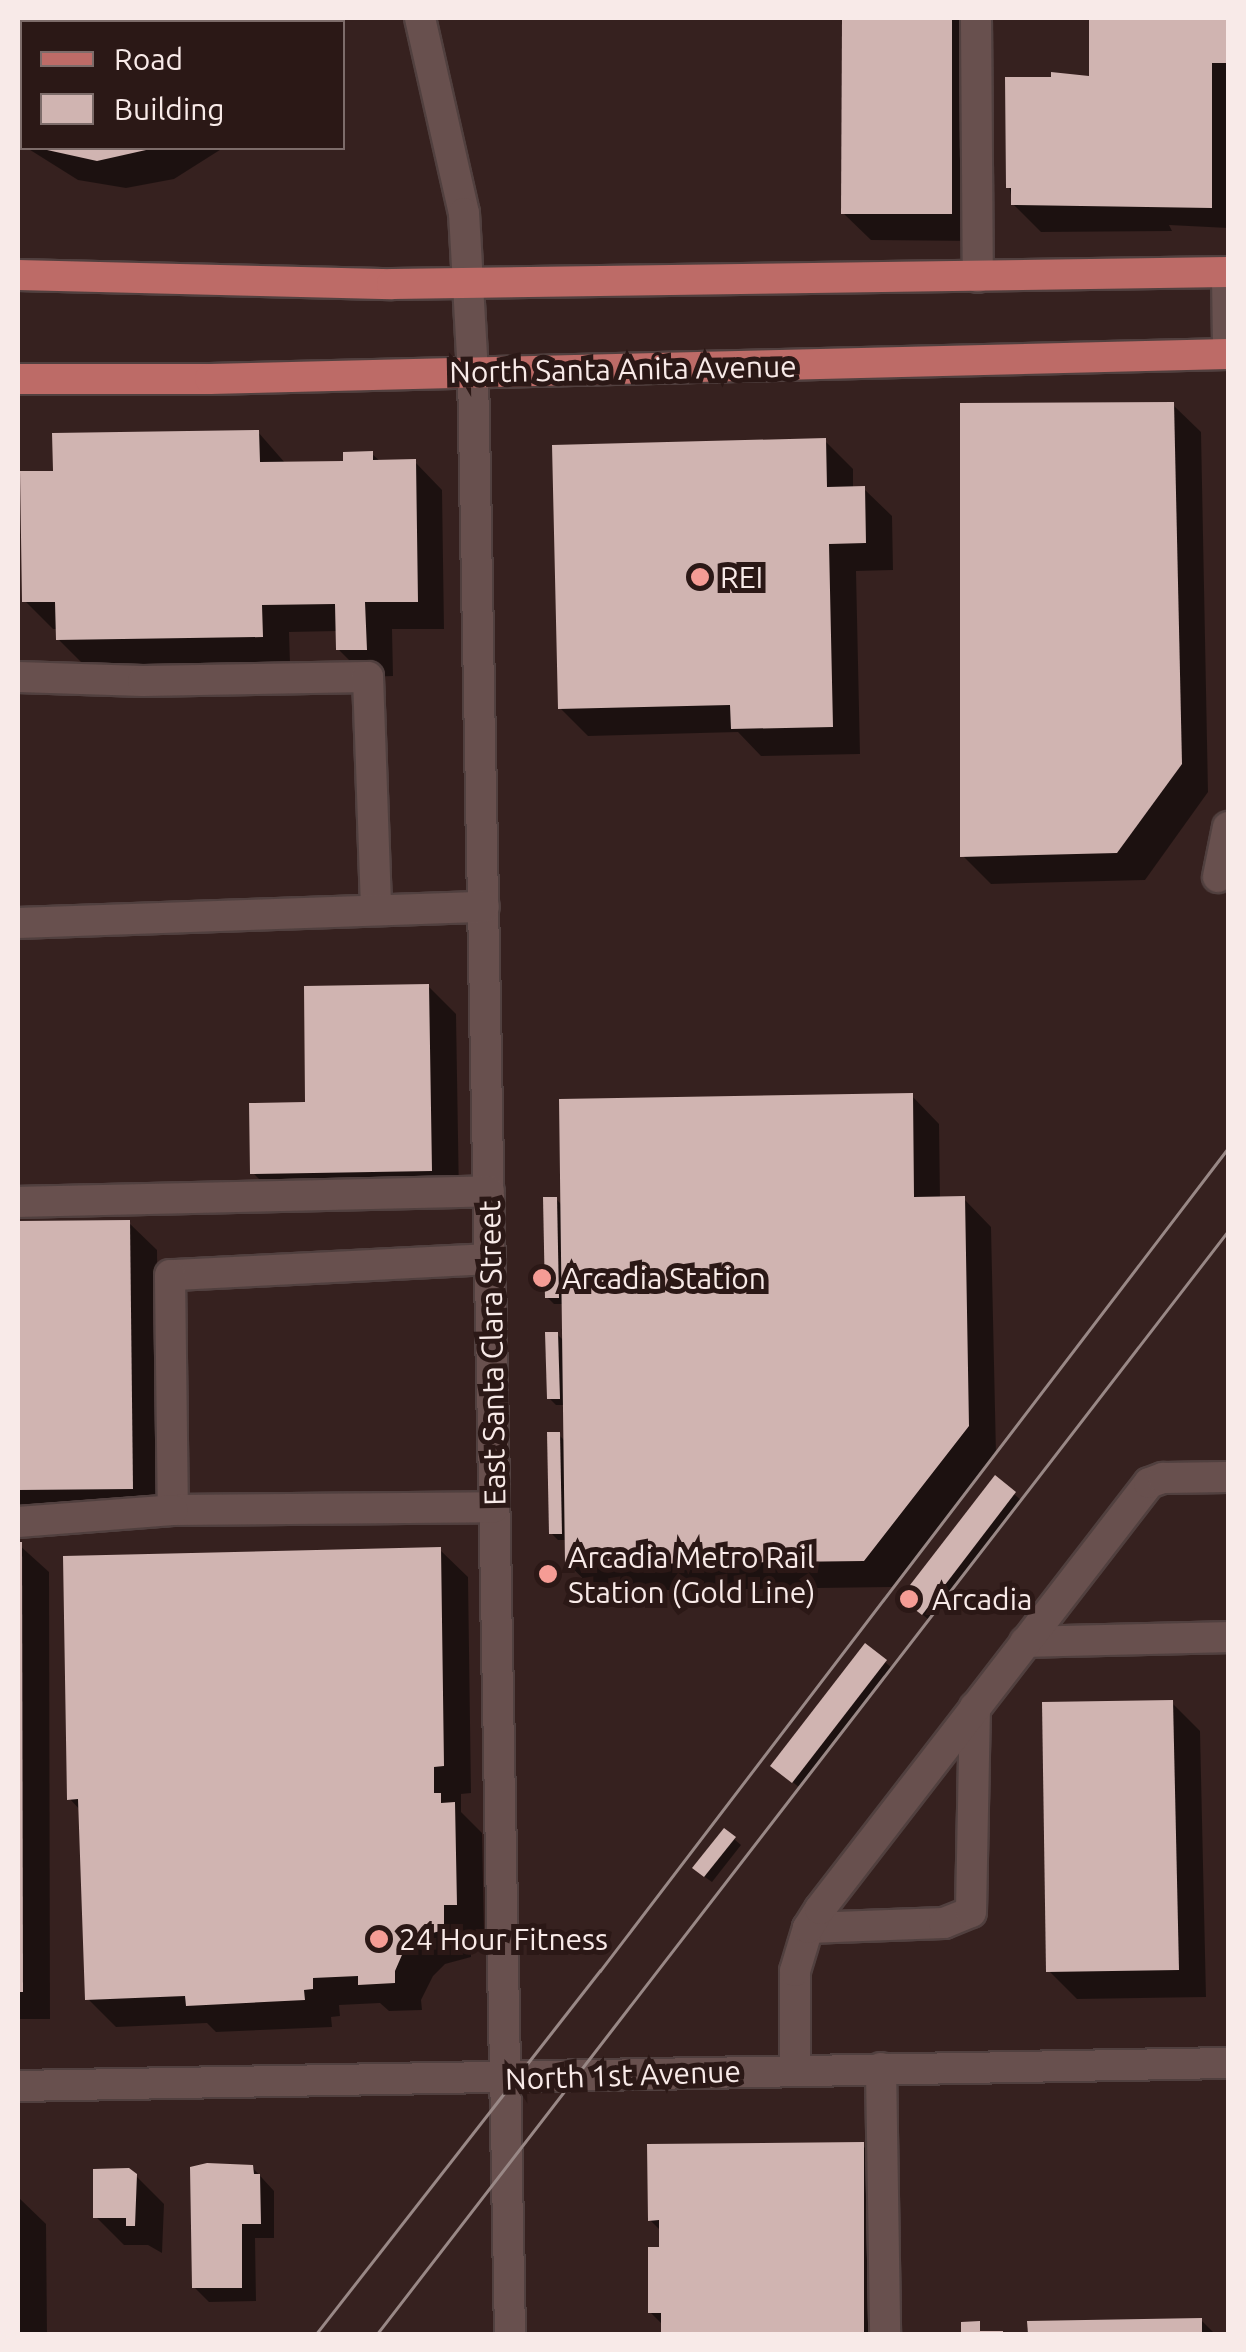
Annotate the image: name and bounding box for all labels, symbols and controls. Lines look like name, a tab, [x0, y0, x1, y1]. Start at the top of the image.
legend	[20, 20, 345, 150]
text: Road	[114, 42, 183, 76]
text: Building	[114, 92, 225, 126]
street label: North Santa Anita Avenue	[449, 348, 797, 390]
place label: REI	[720, 559, 763, 595]
marker: REI	[689, 566, 711, 588]
street label: East Santa Clara Street	[471, 1200, 513, 1506]
place label: Arcadia Station	[562, 1260, 766, 1296]
marker: Arcadia Station	[531, 1267, 553, 1289]
place label: Arcadia Metro Rail Station (Gold Line)	[568, 1539, 815, 1610]
marker: Arcadia Metro Rail Station (Gold Line)	[537, 1563, 559, 1585]
place label: Arcadia	[932, 1581, 1032, 1617]
marker: Arcadia	[896, 1586, 922, 1612]
place label: 24 Hour Fitness	[399, 1921, 608, 1957]
marker: 24 Hour Fitness	[368, 1928, 390, 1950]
street label: North 1st Avenue	[505, 2053, 741, 2097]

